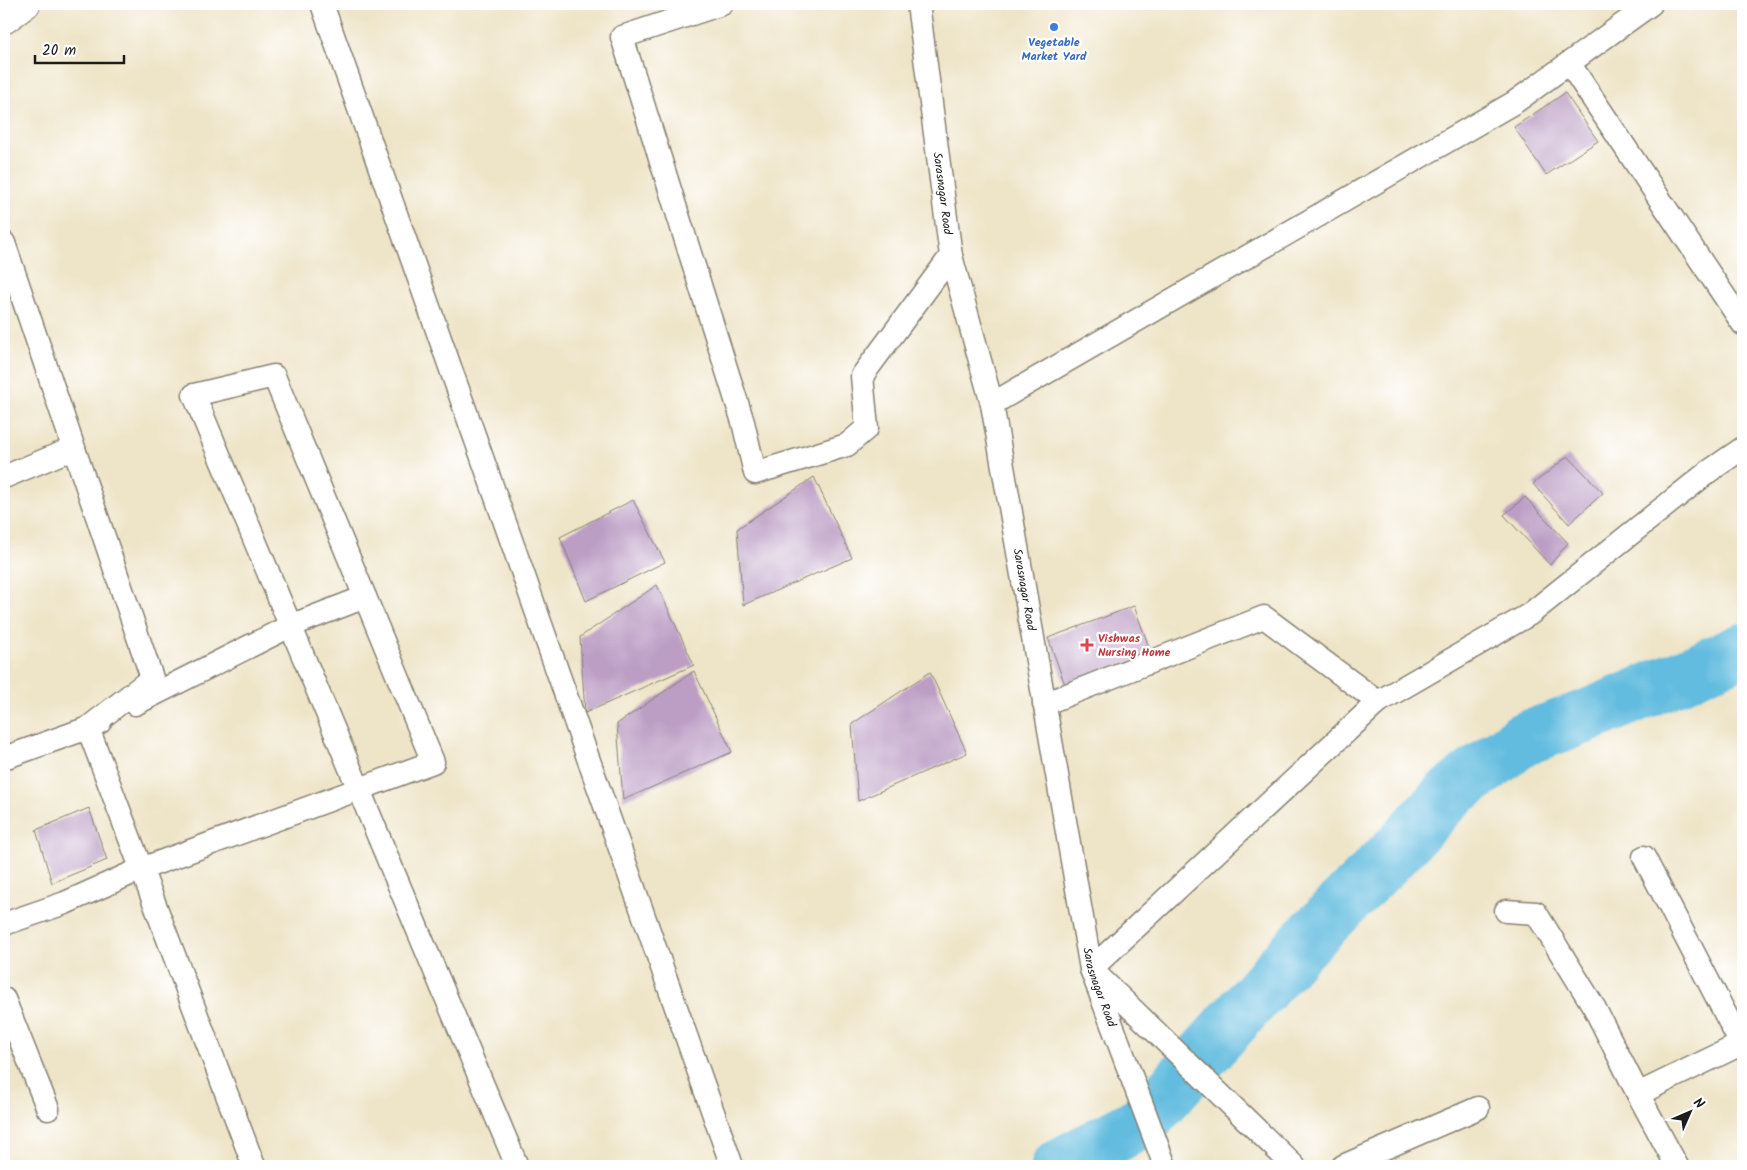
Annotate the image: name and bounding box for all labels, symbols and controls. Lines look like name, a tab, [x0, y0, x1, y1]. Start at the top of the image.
marker: Vegetable Market Yard	[1048, 21, 1060, 33]
scale bar	[35, 32, 124, 64]
place label: Vegetable Market Yard	[1021, 33, 1087, 66]
text: 20 m	[42, 39, 76, 63]
street label: Sarasnagar Road	[928, 151, 958, 237]
street label: Sarasnagar Road	[1008, 547, 1041, 633]
place label: Vishwas Nursing Home	[1098, 629, 1171, 662]
marker: Vishwas Nursing Home	[1080, 638, 1094, 652]
street label: Sarasnagar Road	[1078, 946, 1122, 1031]
north arrow	[1664, 1088, 1714, 1138]
text: N	[1688, 1093, 1710, 1115]

